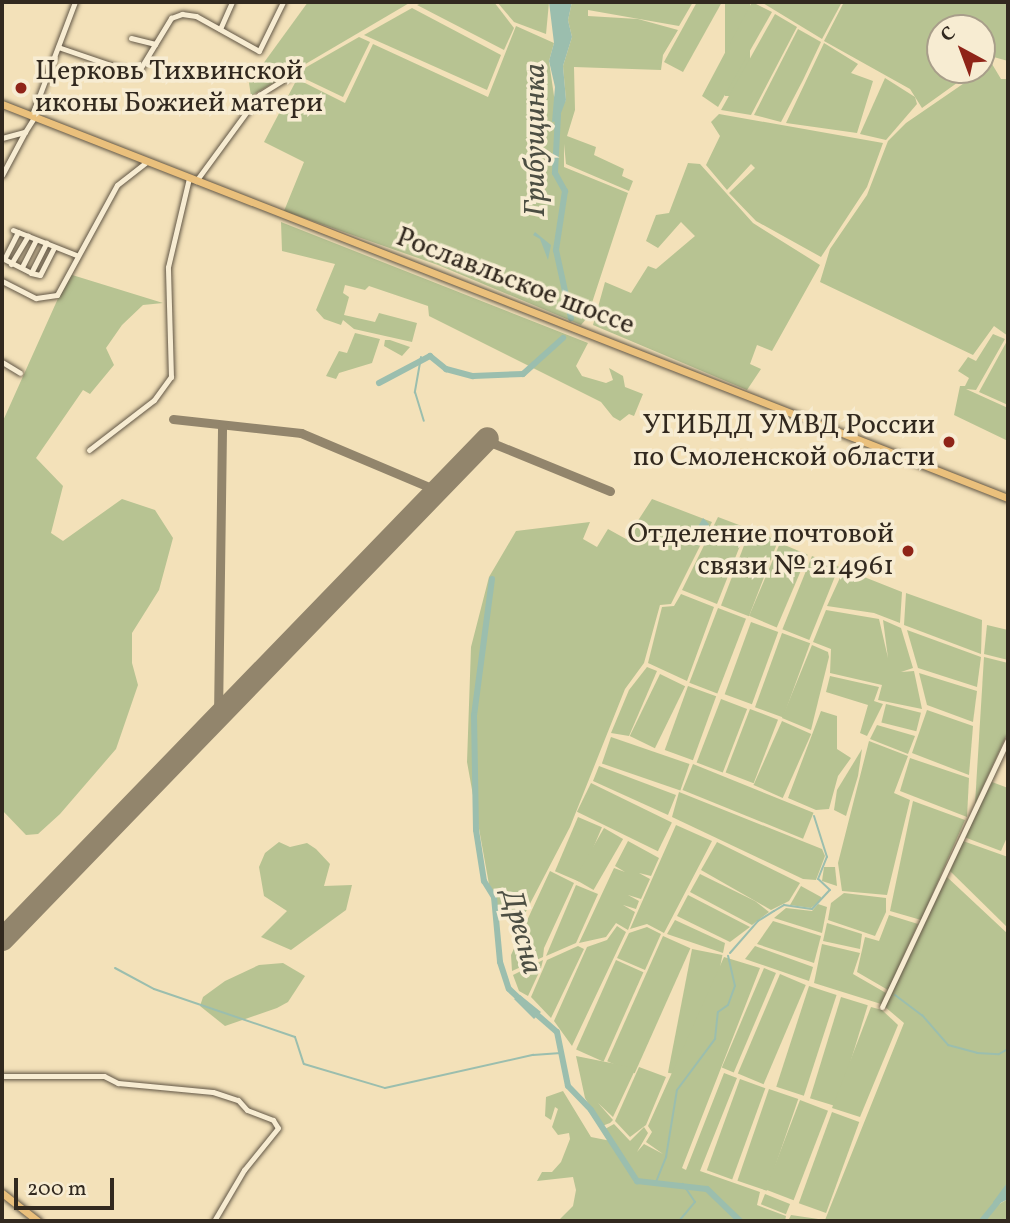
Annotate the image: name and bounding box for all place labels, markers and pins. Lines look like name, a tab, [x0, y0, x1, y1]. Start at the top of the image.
place label: Церковь Тихвинской иконы Божией матери	[35, 55, 323, 121]
marker: Церковь Тихвинской иконы Божией матери	[13, 80, 29, 96]
place label: УГИБДД УМВД России по Смоленской области	[633, 409, 935, 475]
marker: УГИБДД УМВД России по Смоленской области	[941, 434, 957, 450]
place label: Отделение почтовой связи № 214961	[628, 518, 894, 584]
marker: Отделение почтовой связи № 214961	[900, 543, 916, 559]

